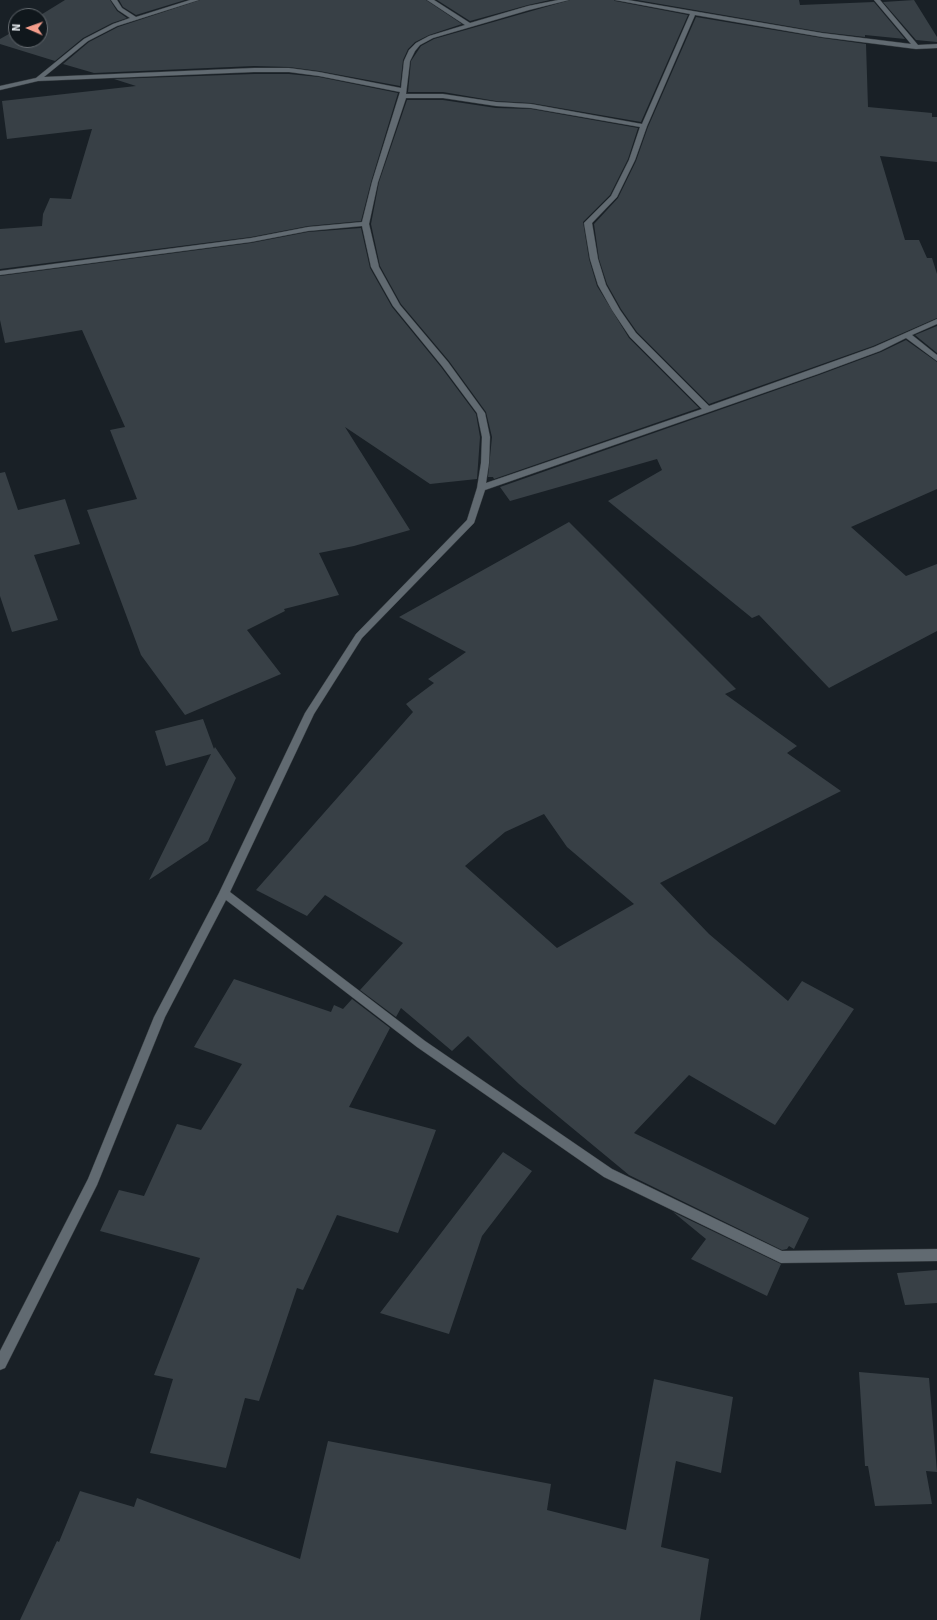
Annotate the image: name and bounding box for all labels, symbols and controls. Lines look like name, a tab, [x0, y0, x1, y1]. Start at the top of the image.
north arrow	[8, 8, 48, 48]
text: N	[10, 24, 23, 32]

